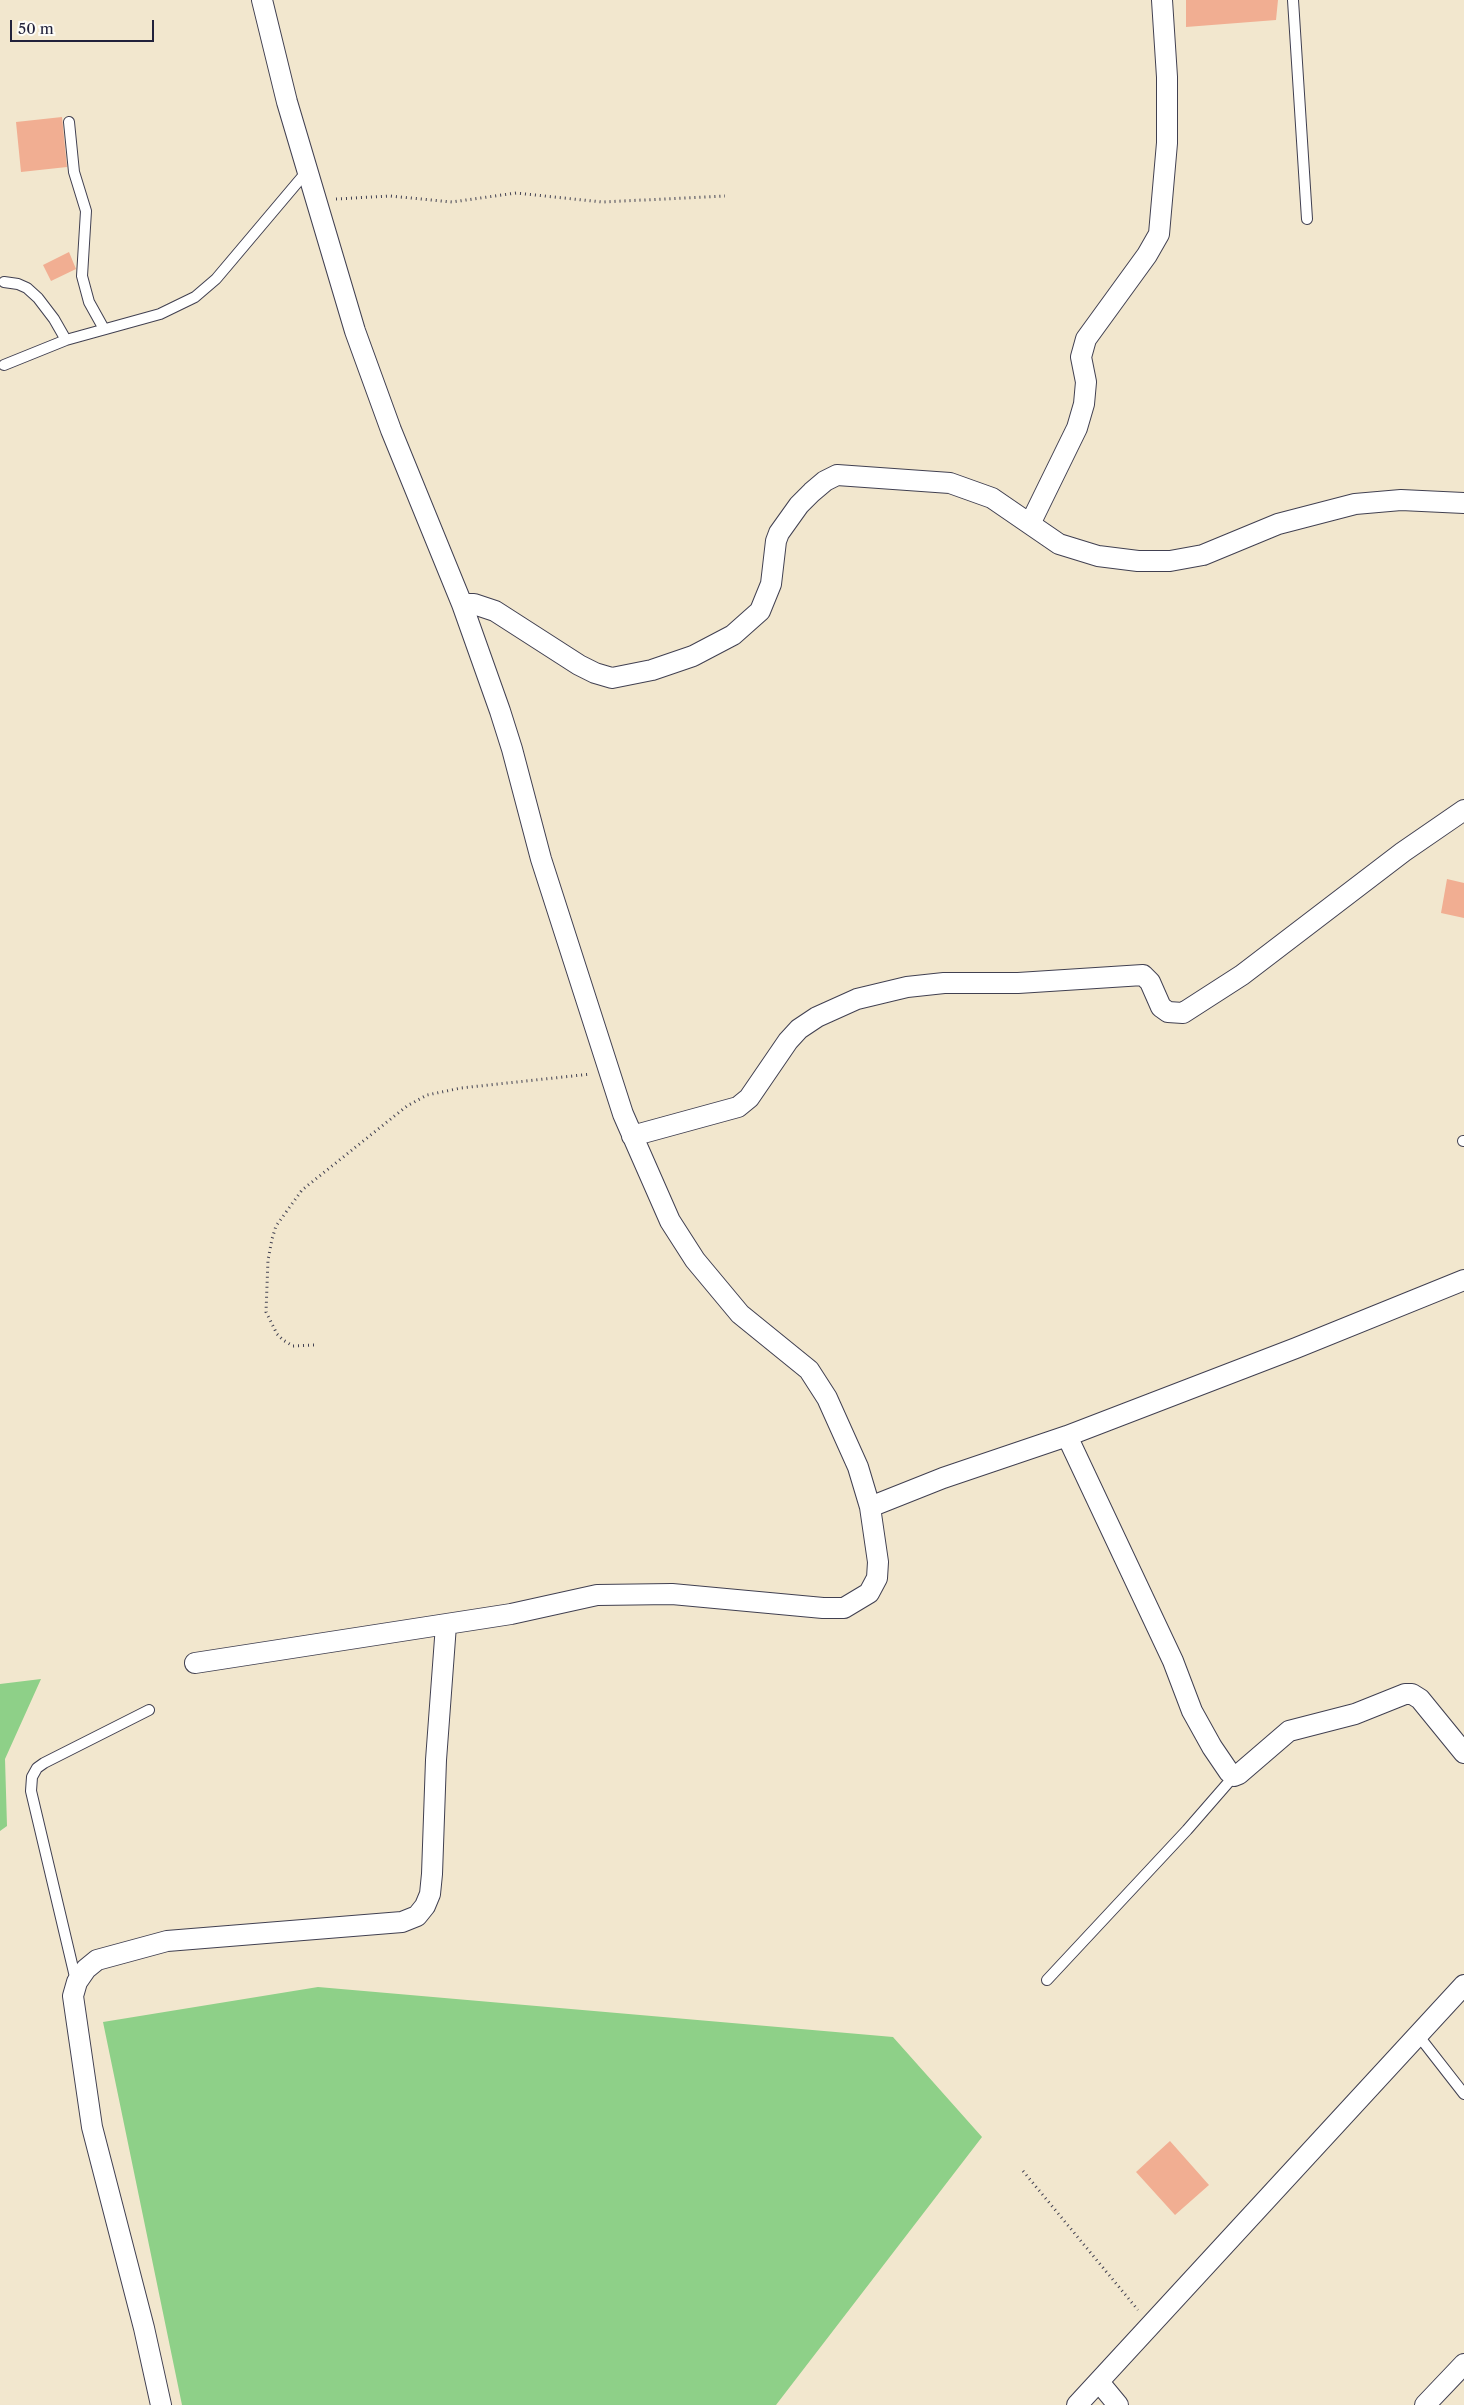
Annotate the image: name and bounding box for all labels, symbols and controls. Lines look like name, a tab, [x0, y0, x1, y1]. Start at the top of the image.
scale bar	[12, 10, 156, 42]
text: 50 m	[18, 19, 54, 38]

